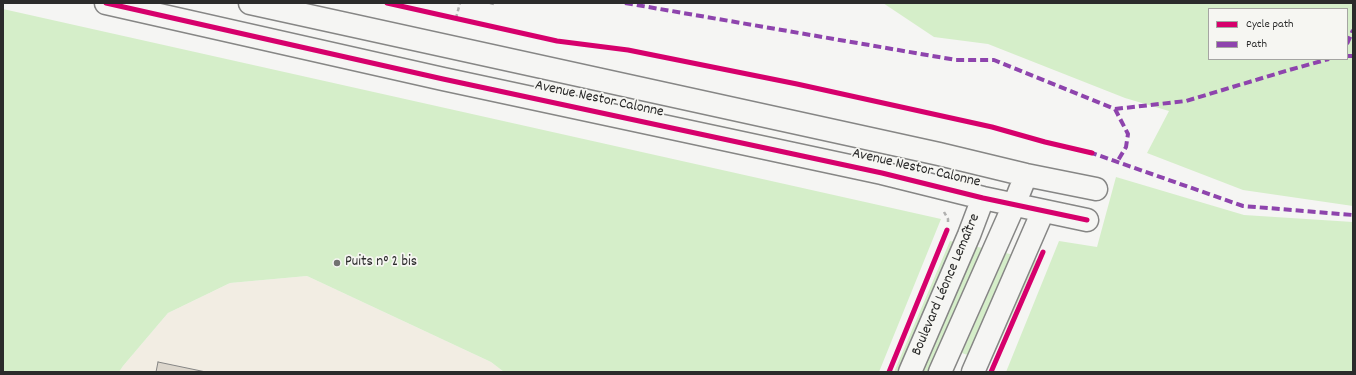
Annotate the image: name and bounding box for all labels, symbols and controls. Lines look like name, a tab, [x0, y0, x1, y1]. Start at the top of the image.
legend	[1208, 8, 1348, 60]
text: Cycle path	[1246, 16, 1294, 33]
text: Path	[1246, 36, 1267, 53]
street label: Avenue Nestor Calonne	[533, 78, 665, 122]
street label: Avenue Nestor Calonne	[850, 145, 982, 193]
street label: Boulevard Léonce Lemaître	[909, 211, 985, 359]
place label: Puits n° 2 bis	[345, 254, 417, 272]
marker: Puits n° 2 bis	[332, 258, 342, 268]

